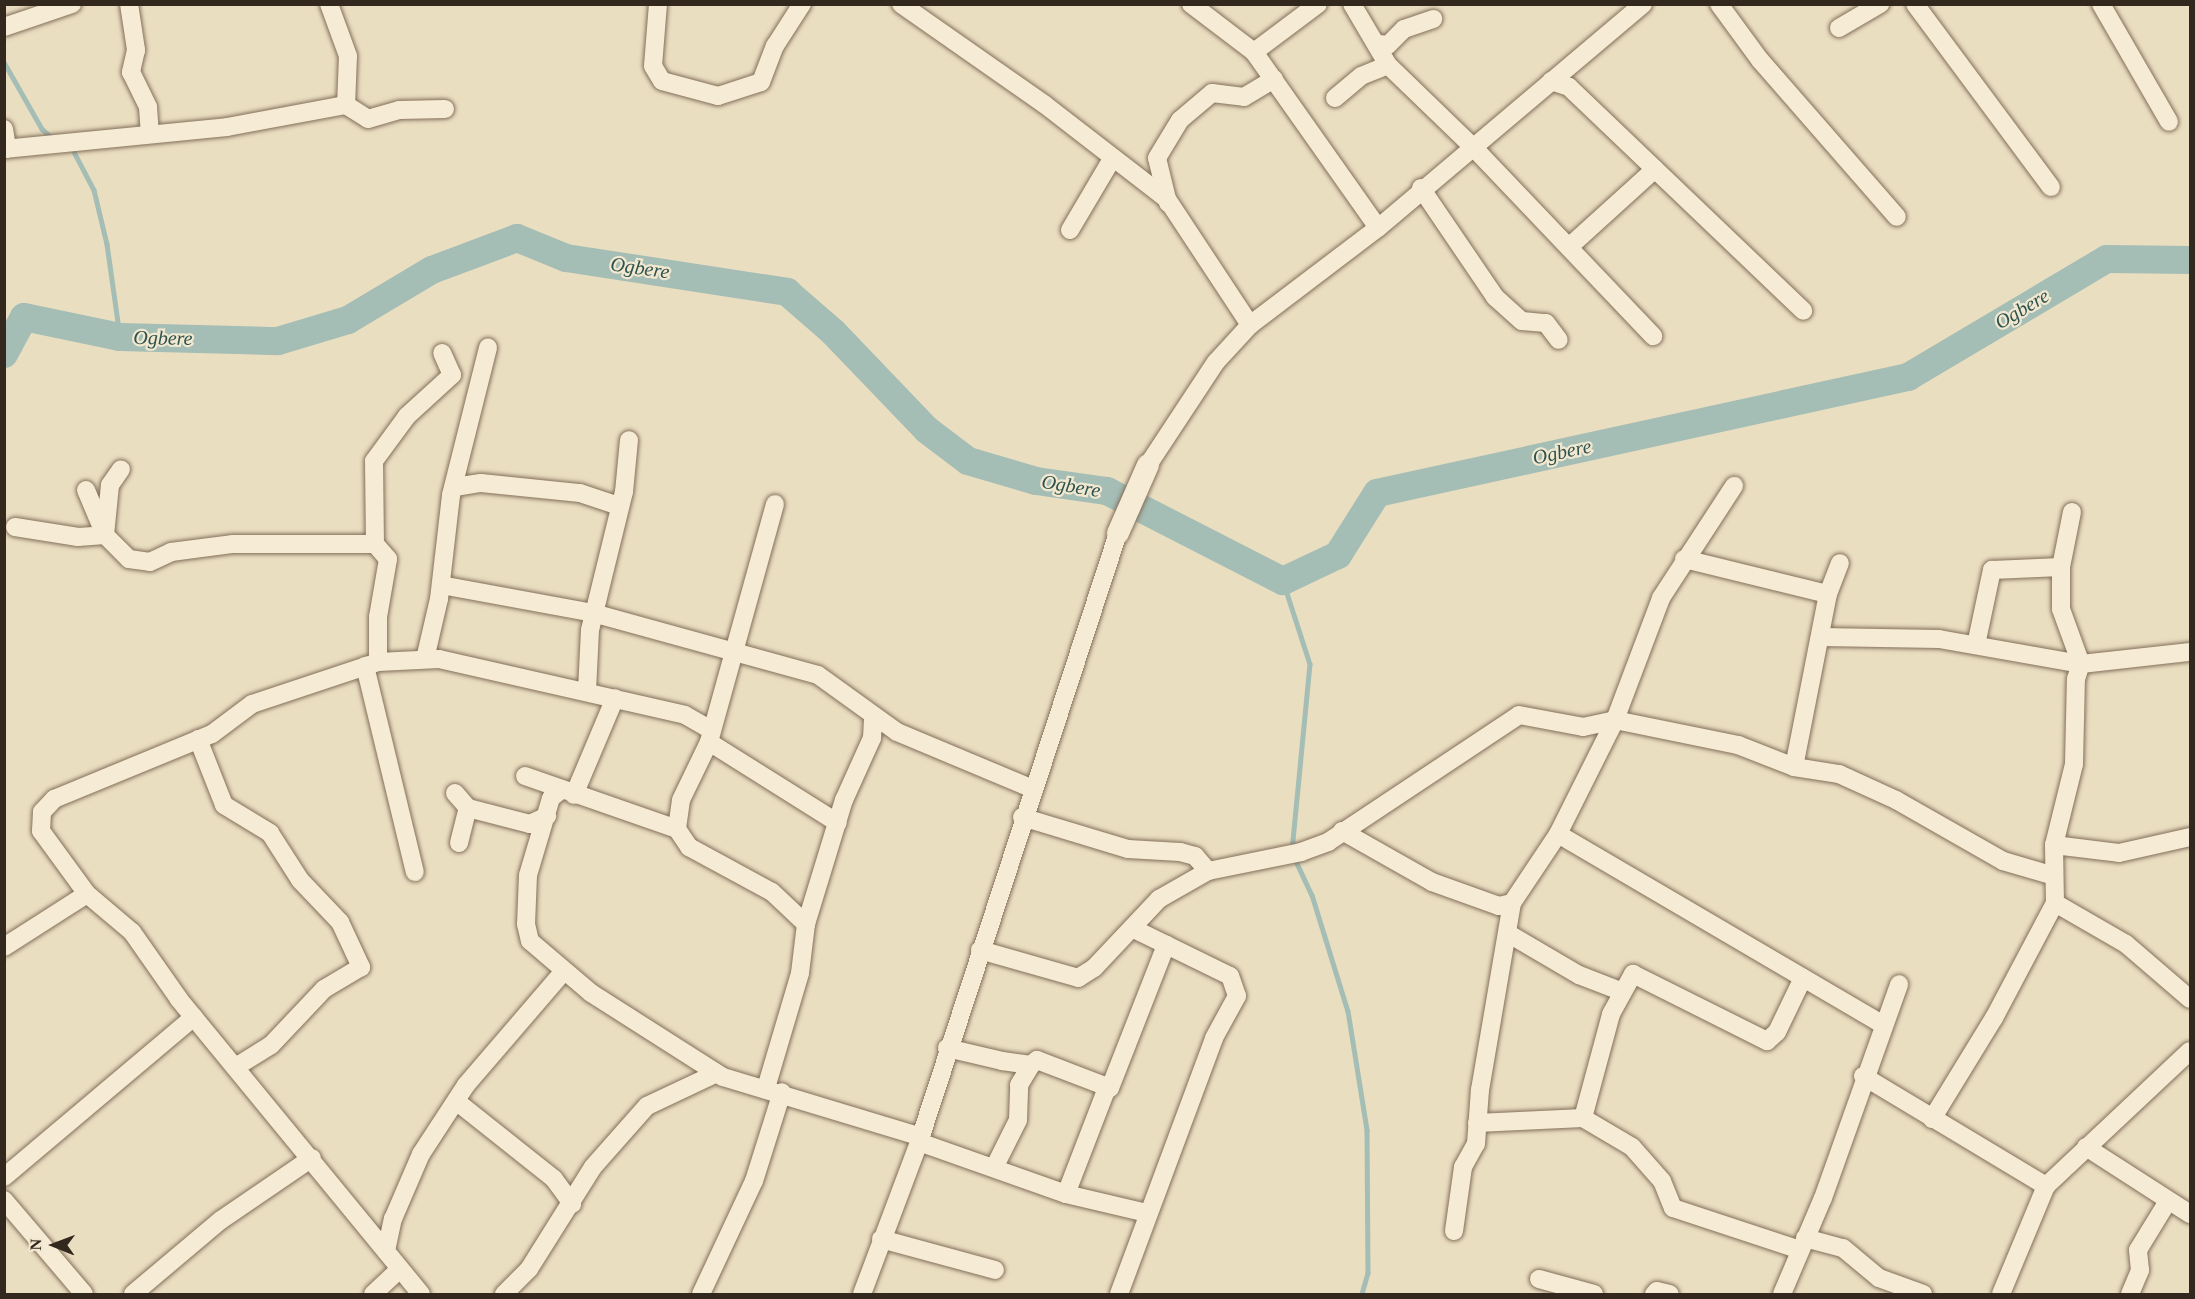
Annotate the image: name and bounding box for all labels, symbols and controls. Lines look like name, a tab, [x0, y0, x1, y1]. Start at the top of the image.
water label: Ogbere	[609, 252, 671, 284]
water label: Ogbere	[1990, 283, 2054, 335]
water label: Ogbere	[133, 325, 193, 351]
water label: Ogbere	[1531, 434, 1593, 470]
water label: Ogbere	[1040, 470, 1102, 502]
north arrow	[24, 1215, 84, 1275]
text: N	[27, 1239, 44, 1251]

